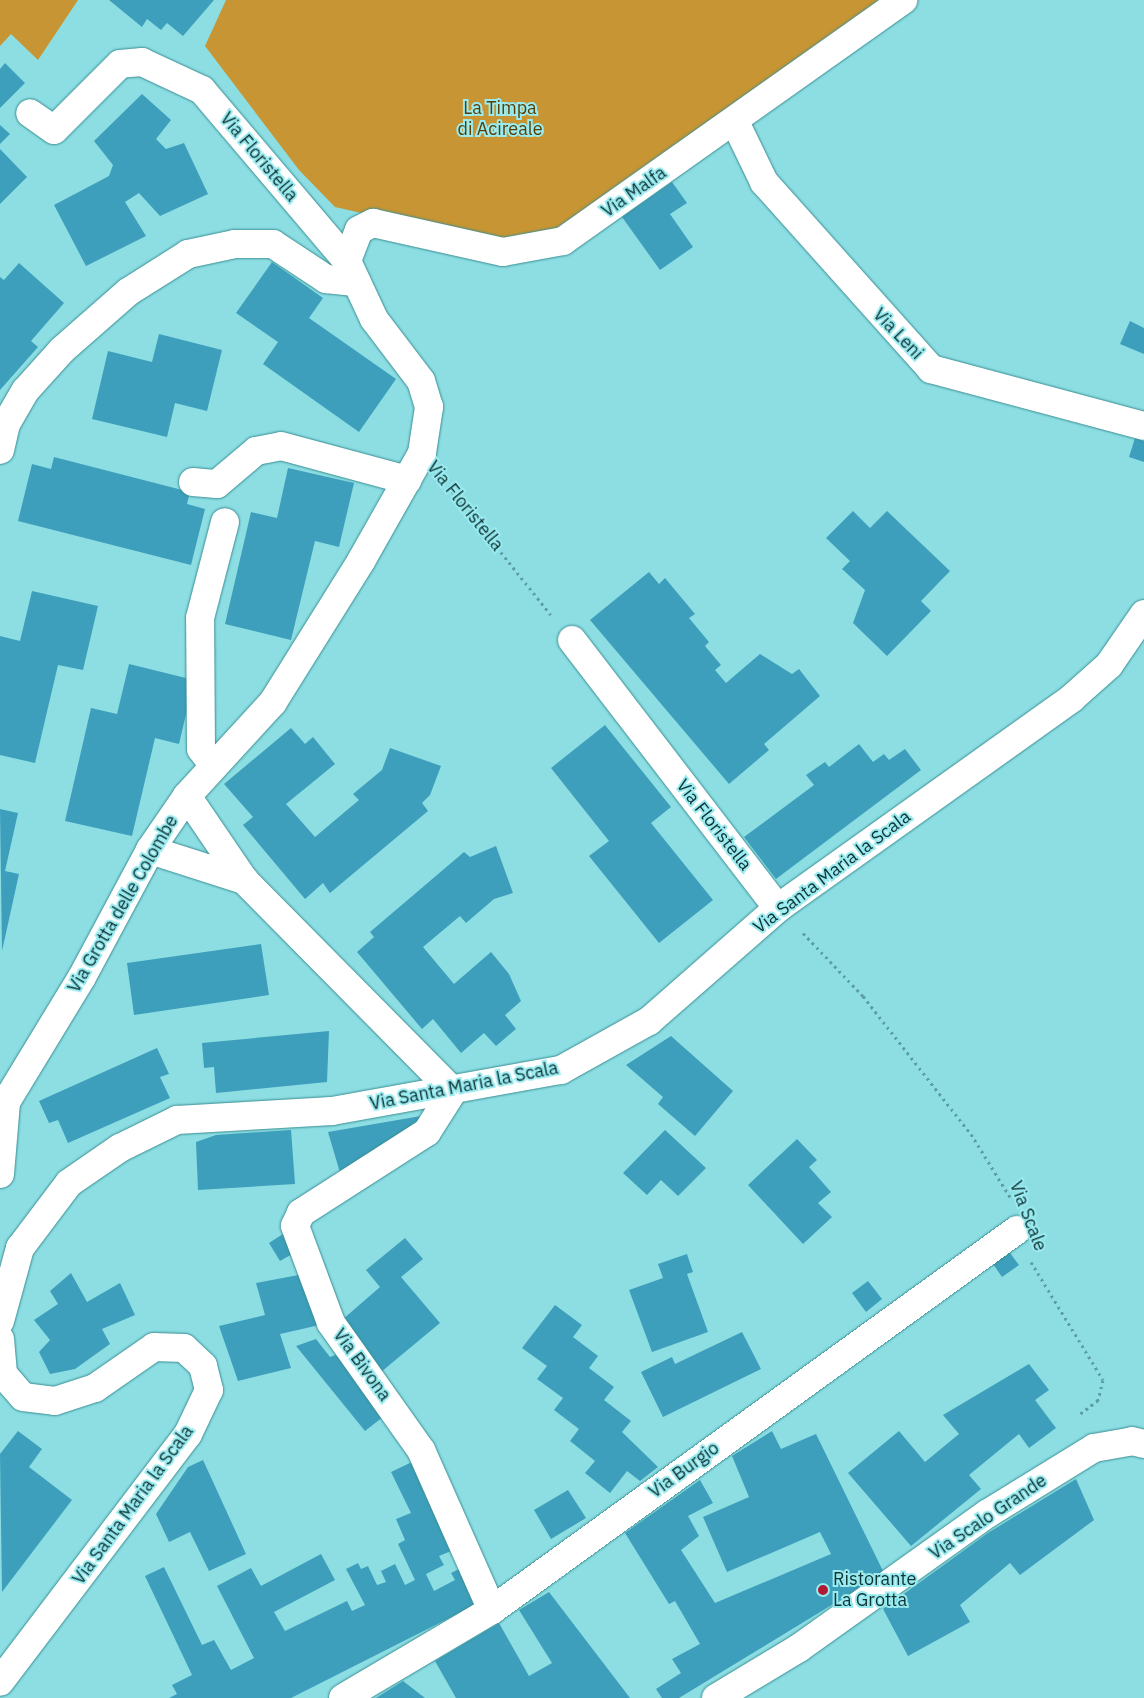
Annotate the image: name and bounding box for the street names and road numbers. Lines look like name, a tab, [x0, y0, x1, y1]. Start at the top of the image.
street label: Via Floristella	[216, 108, 302, 206]
street label: Via Malfa	[598, 162, 670, 222]
street label: Via Leni	[868, 304, 928, 364]
street label: Via Floristella	[422, 457, 508, 555]
street label: Via Floristella	[672, 775, 756, 875]
street label: Via Santa Maria la Scala	[749, 806, 915, 938]
street label: Via Grotta delle Colombe	[63, 811, 183, 997]
street label: Via Santa Maria la Scala	[368, 1057, 560, 1115]
street label: Via Scale	[1005, 1178, 1051, 1254]
street label: Via Bivona	[329, 1325, 395, 1405]
street label: Via Santa Maria la Scala	[68, 1421, 198, 1589]
street label: Via Burgio	[645, 1437, 723, 1503]
street label: Via Scalo Grande	[925, 1470, 1051, 1564]

